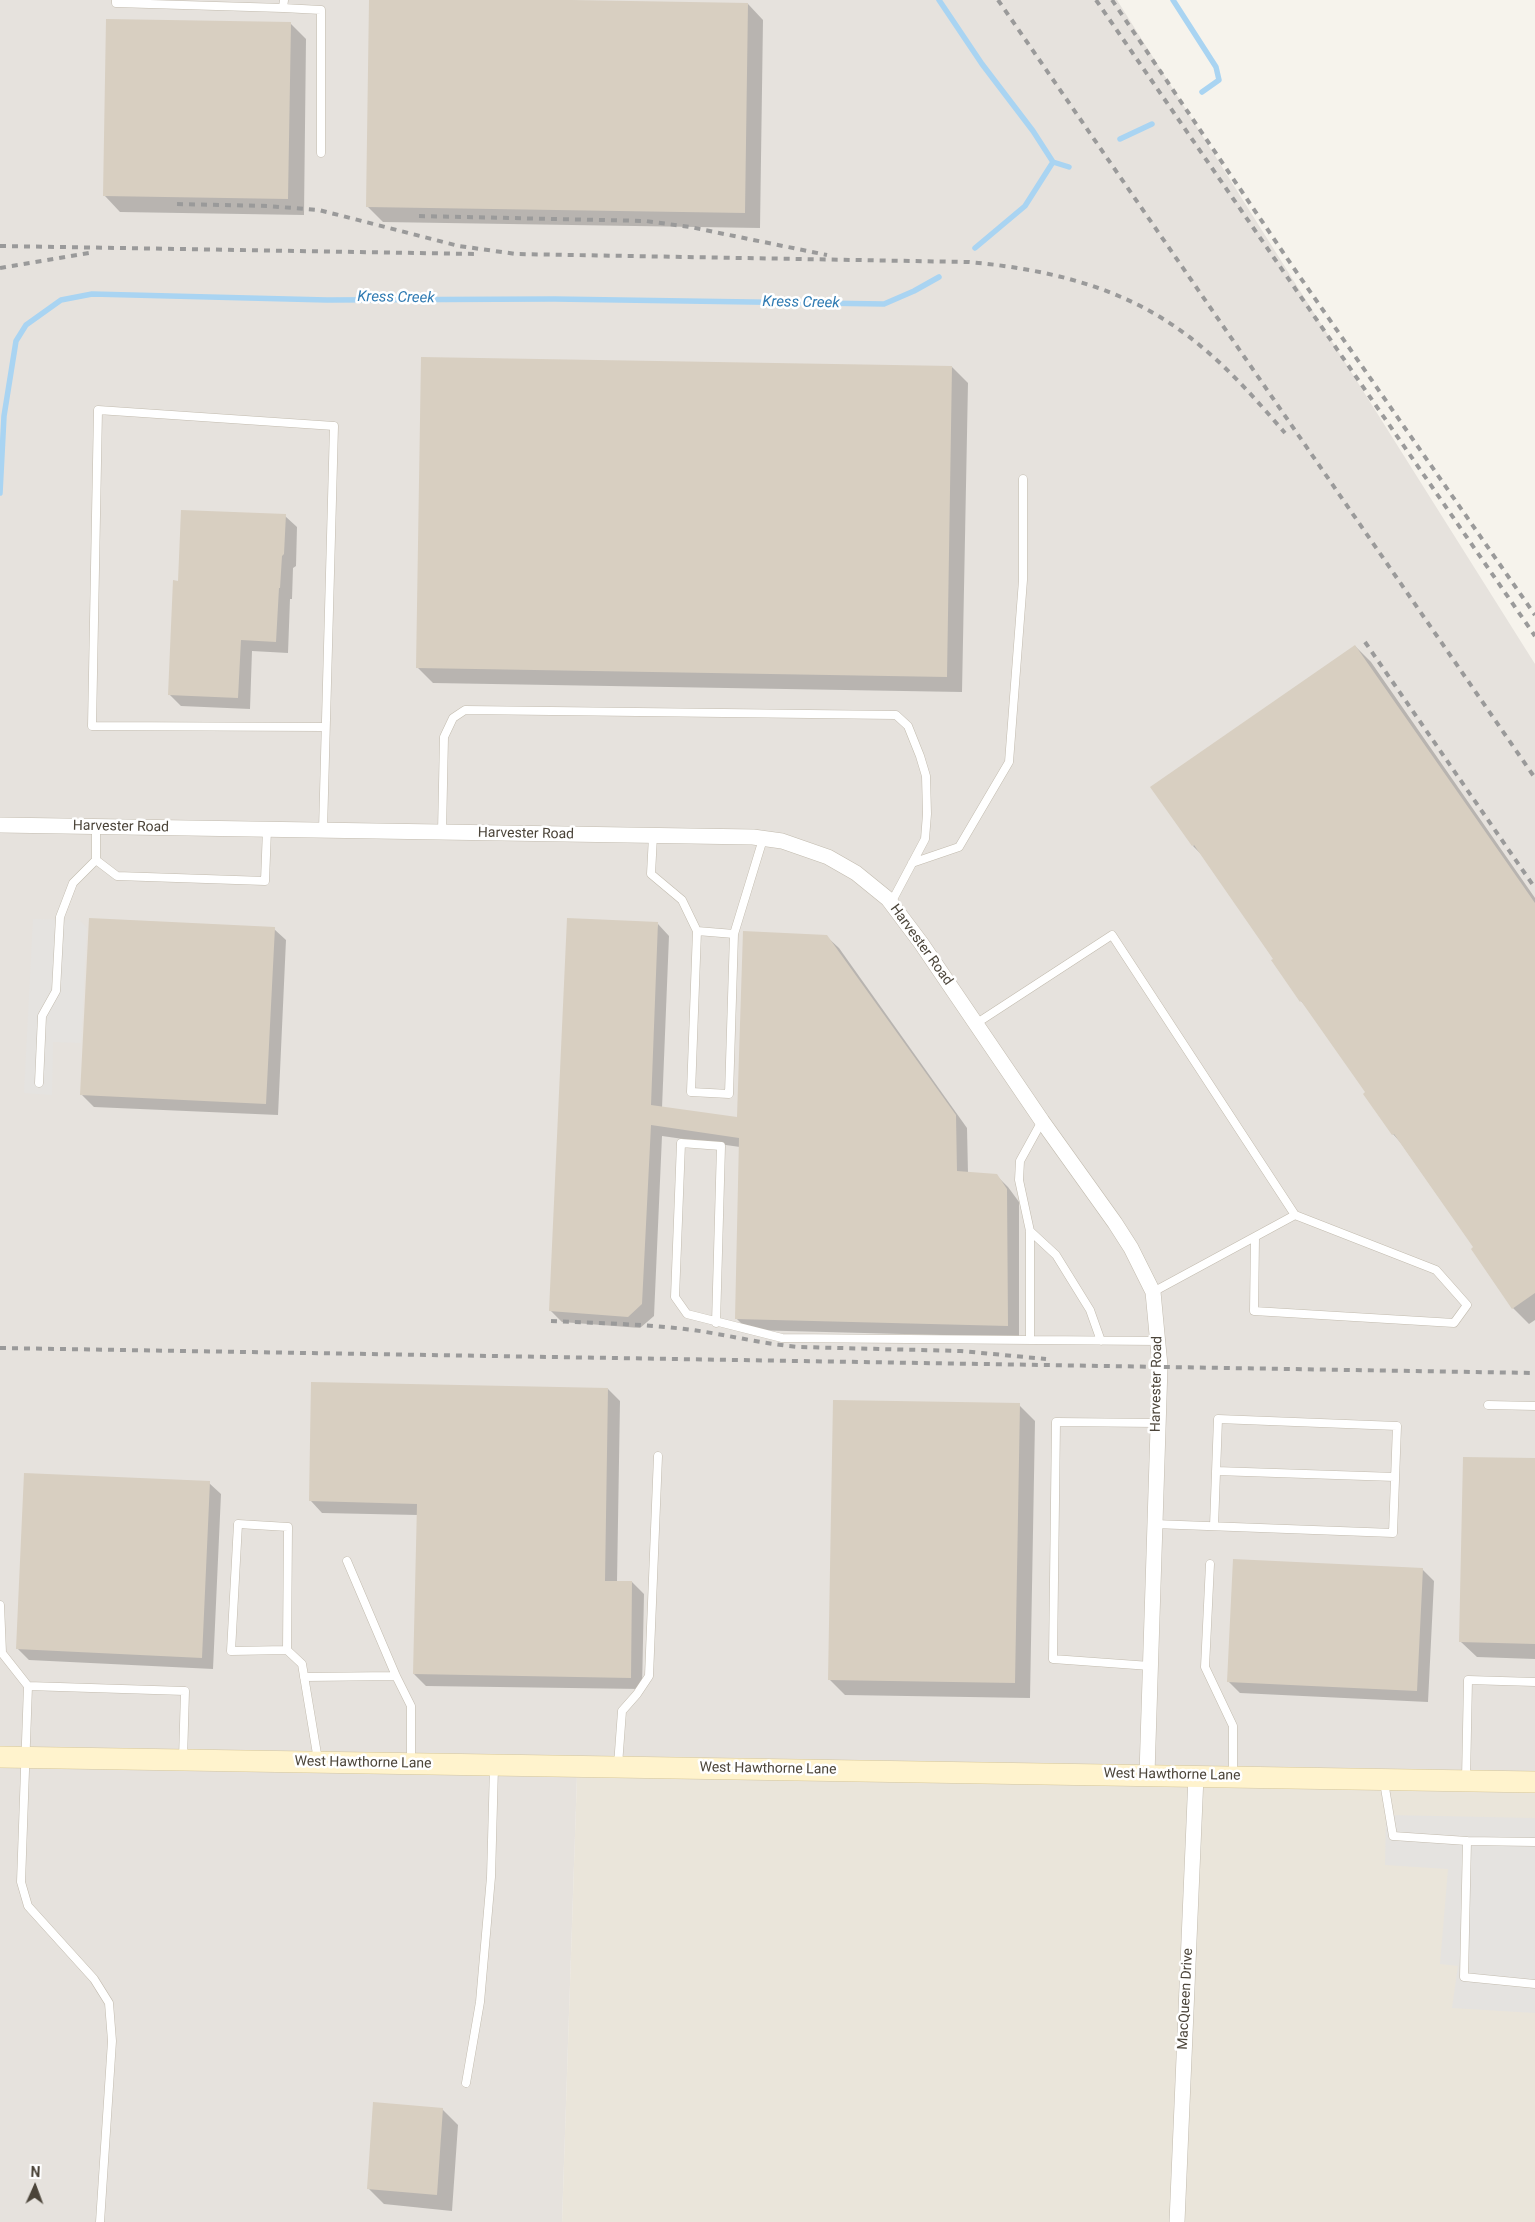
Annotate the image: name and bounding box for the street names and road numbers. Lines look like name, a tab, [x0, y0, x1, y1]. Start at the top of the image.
street label: Harvester Road	[73, 818, 169, 836]
street label: Harvester Road	[478, 825, 574, 843]
street label: Harvester Road	[886, 901, 956, 989]
street label: Harvester Road	[1148, 1336, 1166, 1432]
street label: West Hawthorne Lane	[294, 1753, 432, 1773]
street label: West Hawthorne Lane	[699, 1759, 837, 1779]
street label: West Hawthorne Lane	[1103, 1765, 1241, 1785]
street label: MacQueen Drive	[1175, 1948, 1197, 2050]

